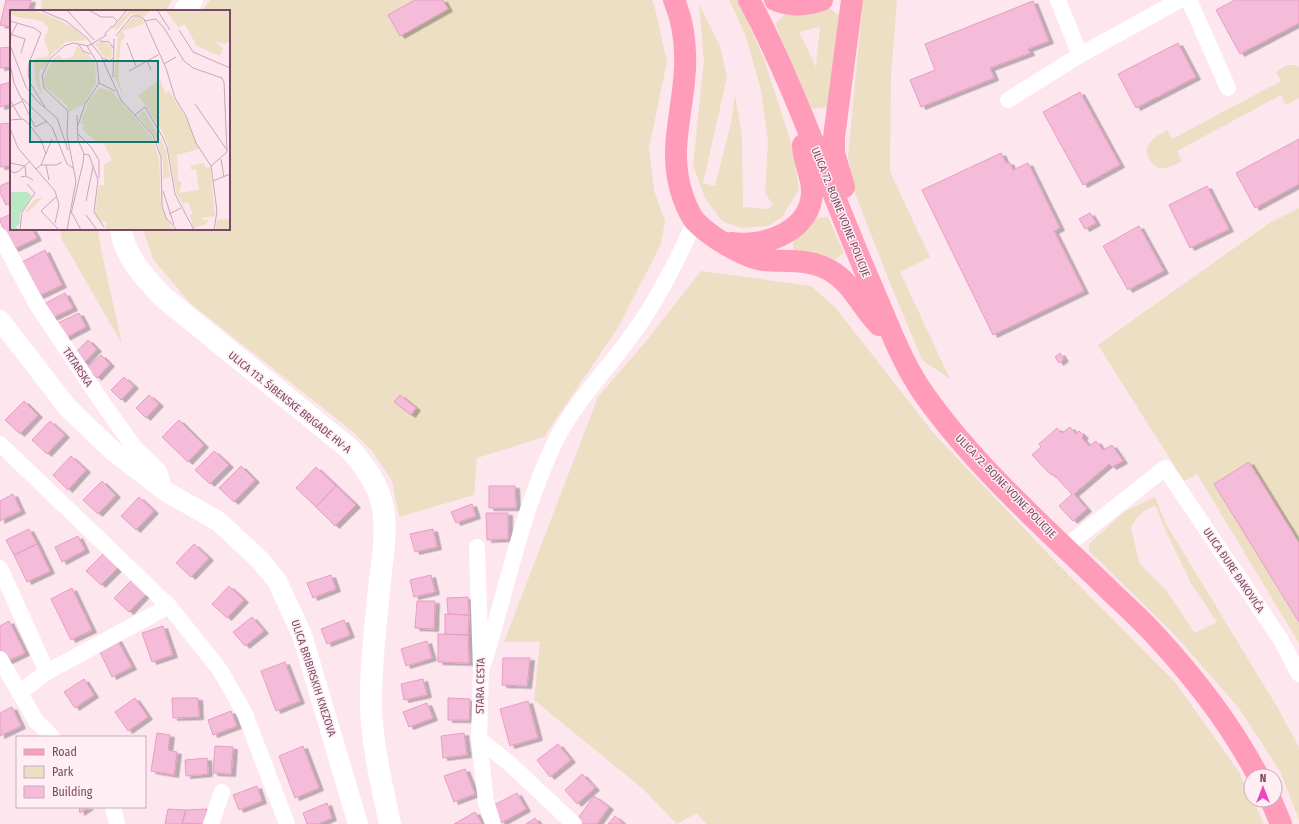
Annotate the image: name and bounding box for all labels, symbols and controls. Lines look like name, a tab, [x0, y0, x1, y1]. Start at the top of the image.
inset map	[10, 10, 230, 230]
street label: ULICA 72. BOJNE VOJNE POLICIJE	[808, 145, 873, 279]
street label: TRTARSKA	[60, 345, 95, 389]
street label: ULICA 113. ŠIBENSKE BRIGADE HV-A	[226, 348, 355, 456]
street label: ULICA 72. BOJNE VOJNE POLICIJE	[953, 432, 1059, 541]
street label: ULICA ĐURE ĐAKOVIĆA	[1200, 525, 1268, 615]
street label: ULICA BRIBIRSKIH KNEZOVA	[289, 618, 339, 738]
street label: STARA CESTA	[474, 658, 487, 714]
legend	[16, 736, 146, 808]
text: Road	[52, 745, 77, 759]
text: Park	[52, 765, 74, 779]
north arrow	[1243, 768, 1283, 808]
text: N	[1260, 772, 1266, 785]
text: Building	[52, 785, 93, 799]

